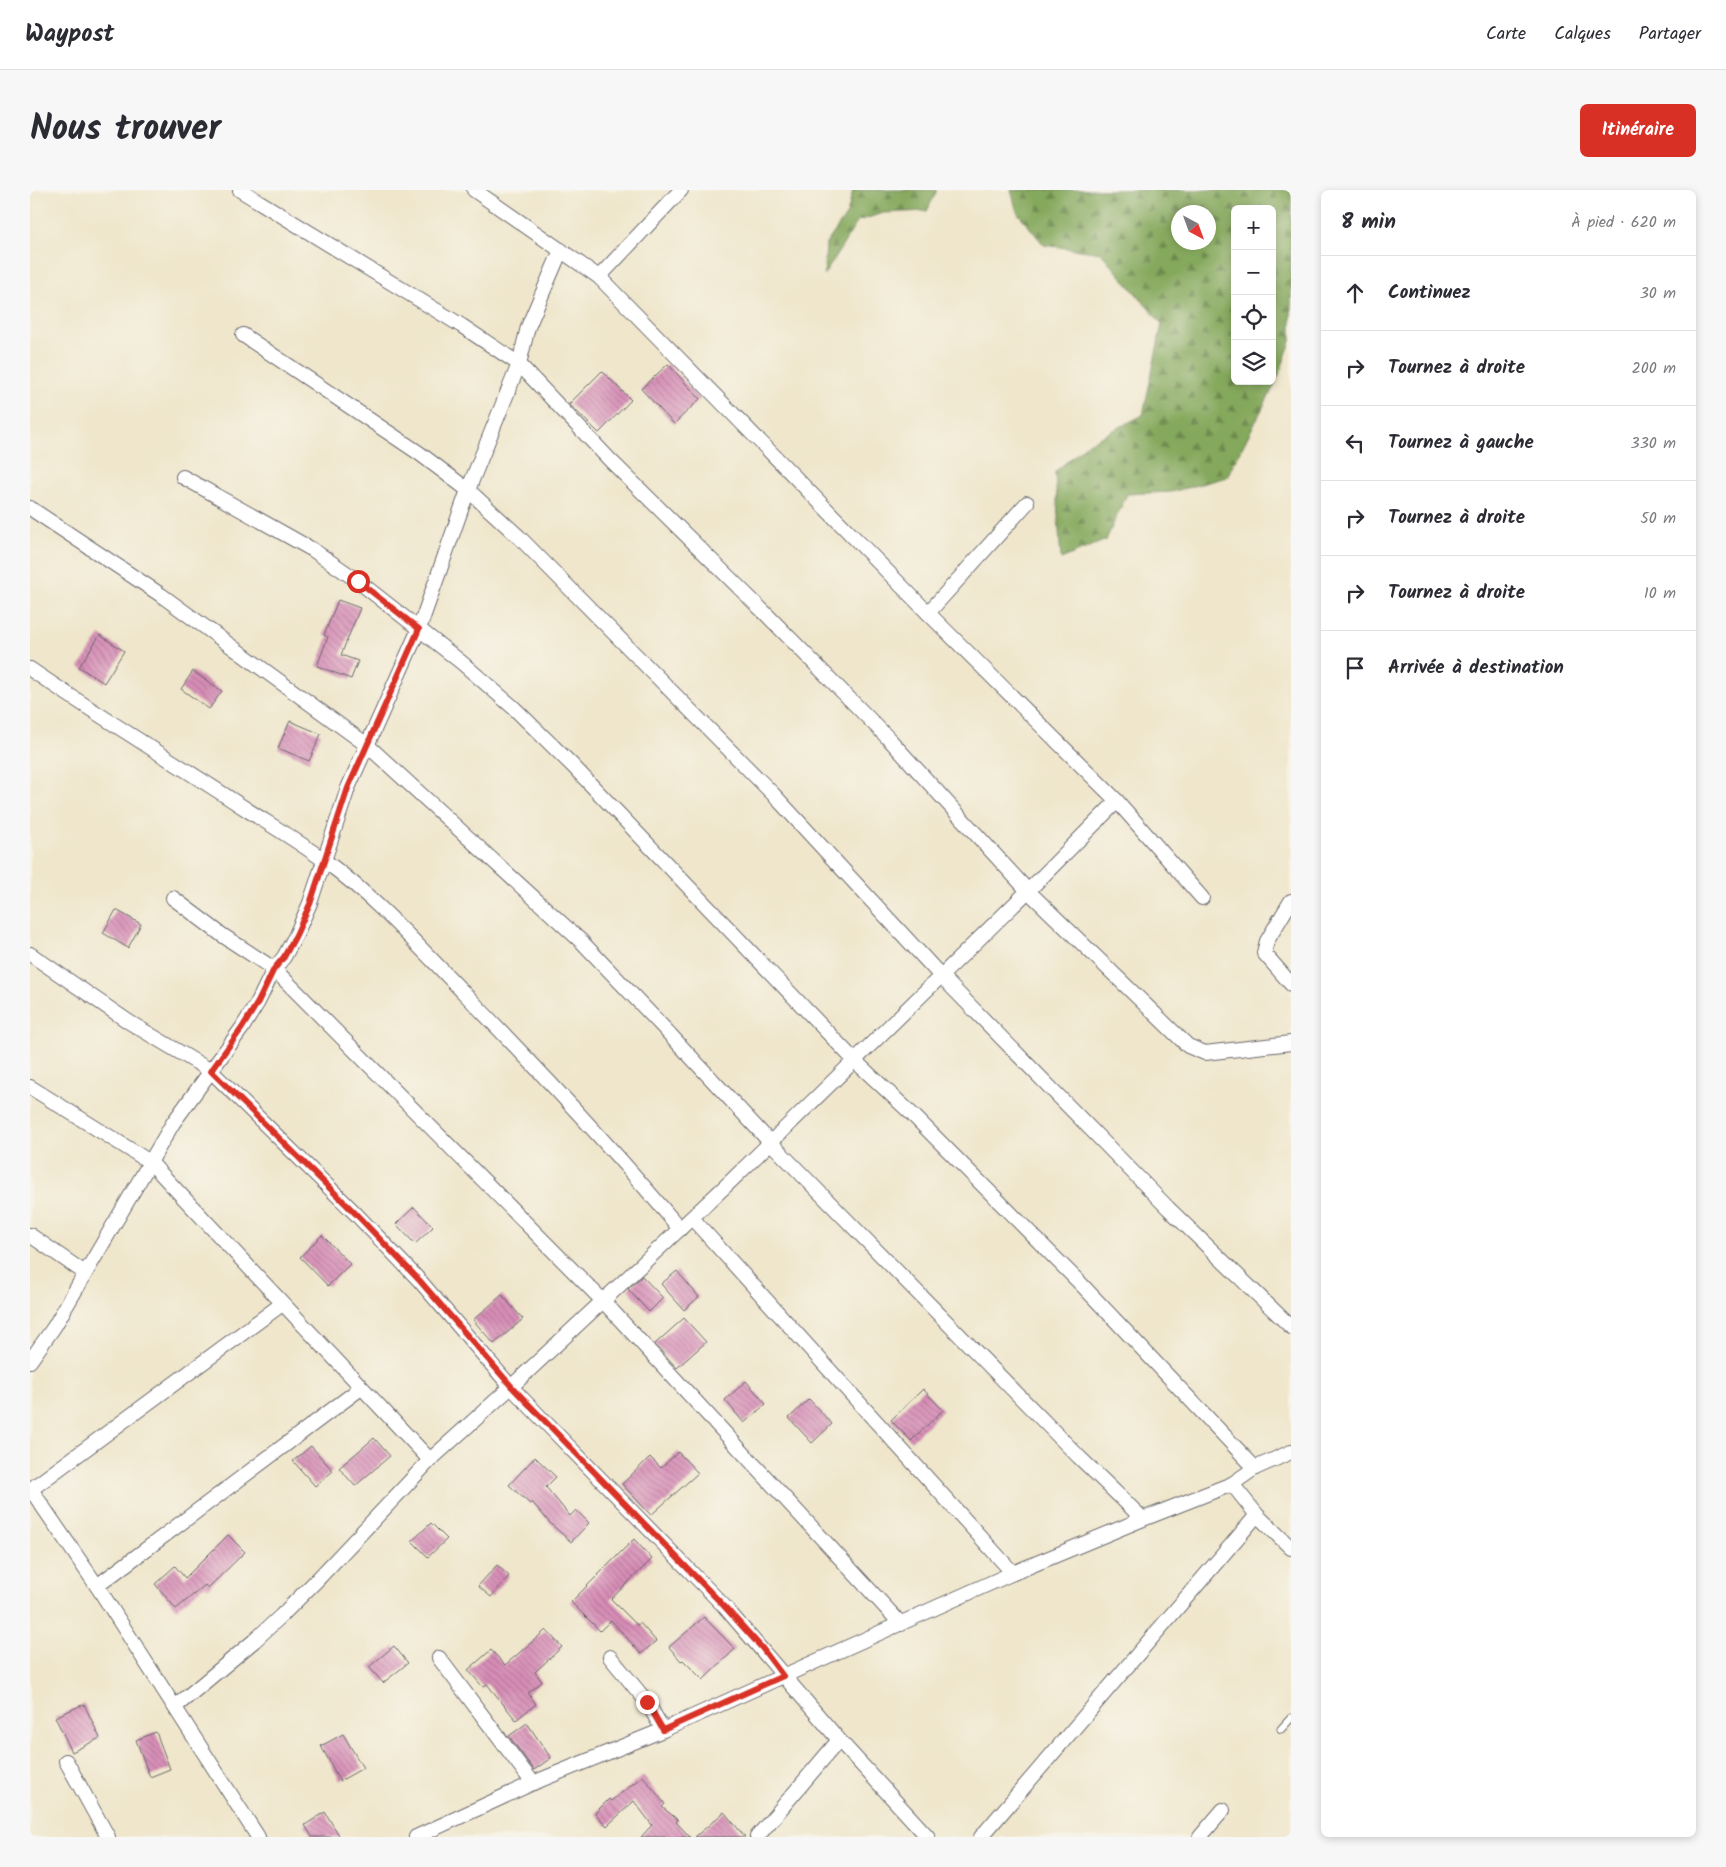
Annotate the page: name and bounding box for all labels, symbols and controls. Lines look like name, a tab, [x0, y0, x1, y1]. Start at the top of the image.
text: Waypost	[25, 15, 114, 54]
text: Carte	[1486, 20, 1526, 49]
text: Calques	[1554, 20, 1611, 49]
text: Partager	[1639, 20, 1701, 49]
text: Nous trouver	[30, 102, 221, 158]
button: Itinéraire	[1580, 104, 1696, 157]
north arrow	[1171, 205, 1216, 250]
map controls	[1231, 205, 1276, 385]
button: +	[1231, 205, 1276, 250]
text: 8 min	[1341, 206, 1396, 239]
text: À pied · 620 m	[1571, 210, 1676, 235]
button: −	[1231, 250, 1276, 295]
text: Continuez	[1388, 278, 1471, 308]
icon: ahead	[1341, 279, 1369, 307]
text: 30 m	[1640, 281, 1676, 306]
button: locate	[1231, 295, 1276, 340]
button: layers	[1231, 340, 1276, 385]
text: Tournez à droite	[1388, 353, 1525, 383]
icon: right	[1341, 354, 1369, 382]
text: 200 m	[1632, 356, 1676, 381]
text: Tournez à gauche	[1388, 428, 1534, 458]
icon: left	[1341, 429, 1369, 457]
text: 330 m	[1631, 431, 1676, 456]
text: Tournez à droite	[1388, 503, 1525, 533]
icon: right	[1341, 504, 1369, 532]
text: 50 m	[1640, 506, 1676, 531]
route start	[347, 570, 370, 593]
text: Tournez à droite	[1388, 578, 1525, 608]
icon: right	[1341, 579, 1369, 607]
text: 10 m	[1644, 581, 1676, 606]
text: Arrivée à destination	[1388, 653, 1564, 683]
icon: arrive	[1341, 654, 1369, 682]
route end	[636, 1691, 659, 1714]

